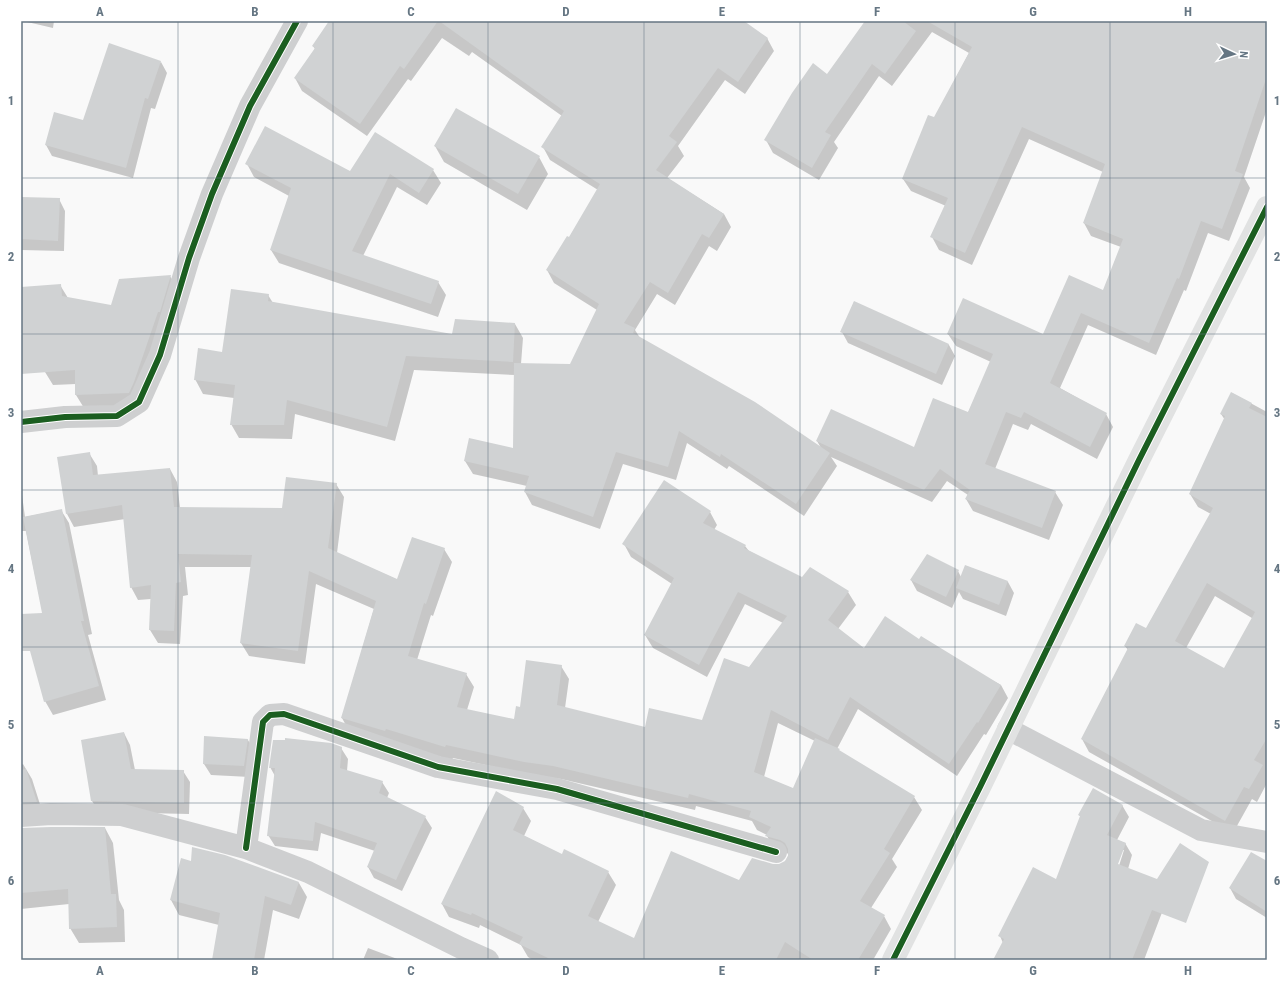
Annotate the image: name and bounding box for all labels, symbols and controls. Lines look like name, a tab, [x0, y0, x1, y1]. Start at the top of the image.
text: A	[96, 4, 104, 19]
text: B	[251, 4, 259, 19]
text: C	[407, 4, 415, 19]
text: D	[562, 4, 570, 19]
text: E	[719, 4, 726, 19]
text: F	[874, 4, 880, 19]
text: G	[1029, 4, 1037, 19]
text: H	[1184, 4, 1192, 19]
north arrow	[1214, 34, 1254, 74]
text: N	[1237, 51, 1250, 59]
text: 1	[8, 93, 14, 108]
text: 1	[1274, 93, 1280, 108]
text: 2	[8, 249, 15, 264]
text: 2	[1274, 249, 1281, 264]
text: 3	[8, 405, 14, 420]
text: 3	[1274, 405, 1280, 420]
text: 4	[8, 561, 15, 576]
text: 4	[1274, 561, 1281, 576]
text: 5	[8, 717, 15, 732]
text: 5	[1274, 717, 1281, 732]
text: 6	[8, 873, 15, 888]
text: 6	[1274, 873, 1281, 888]
text: A	[96, 963, 104, 978]
text: B	[251, 963, 259, 978]
text: C	[407, 963, 415, 978]
text: D	[562, 963, 570, 978]
text: E	[719, 963, 726, 978]
text: F	[874, 963, 880, 978]
text: G	[1029, 963, 1037, 978]
text: H	[1184, 963, 1192, 978]

